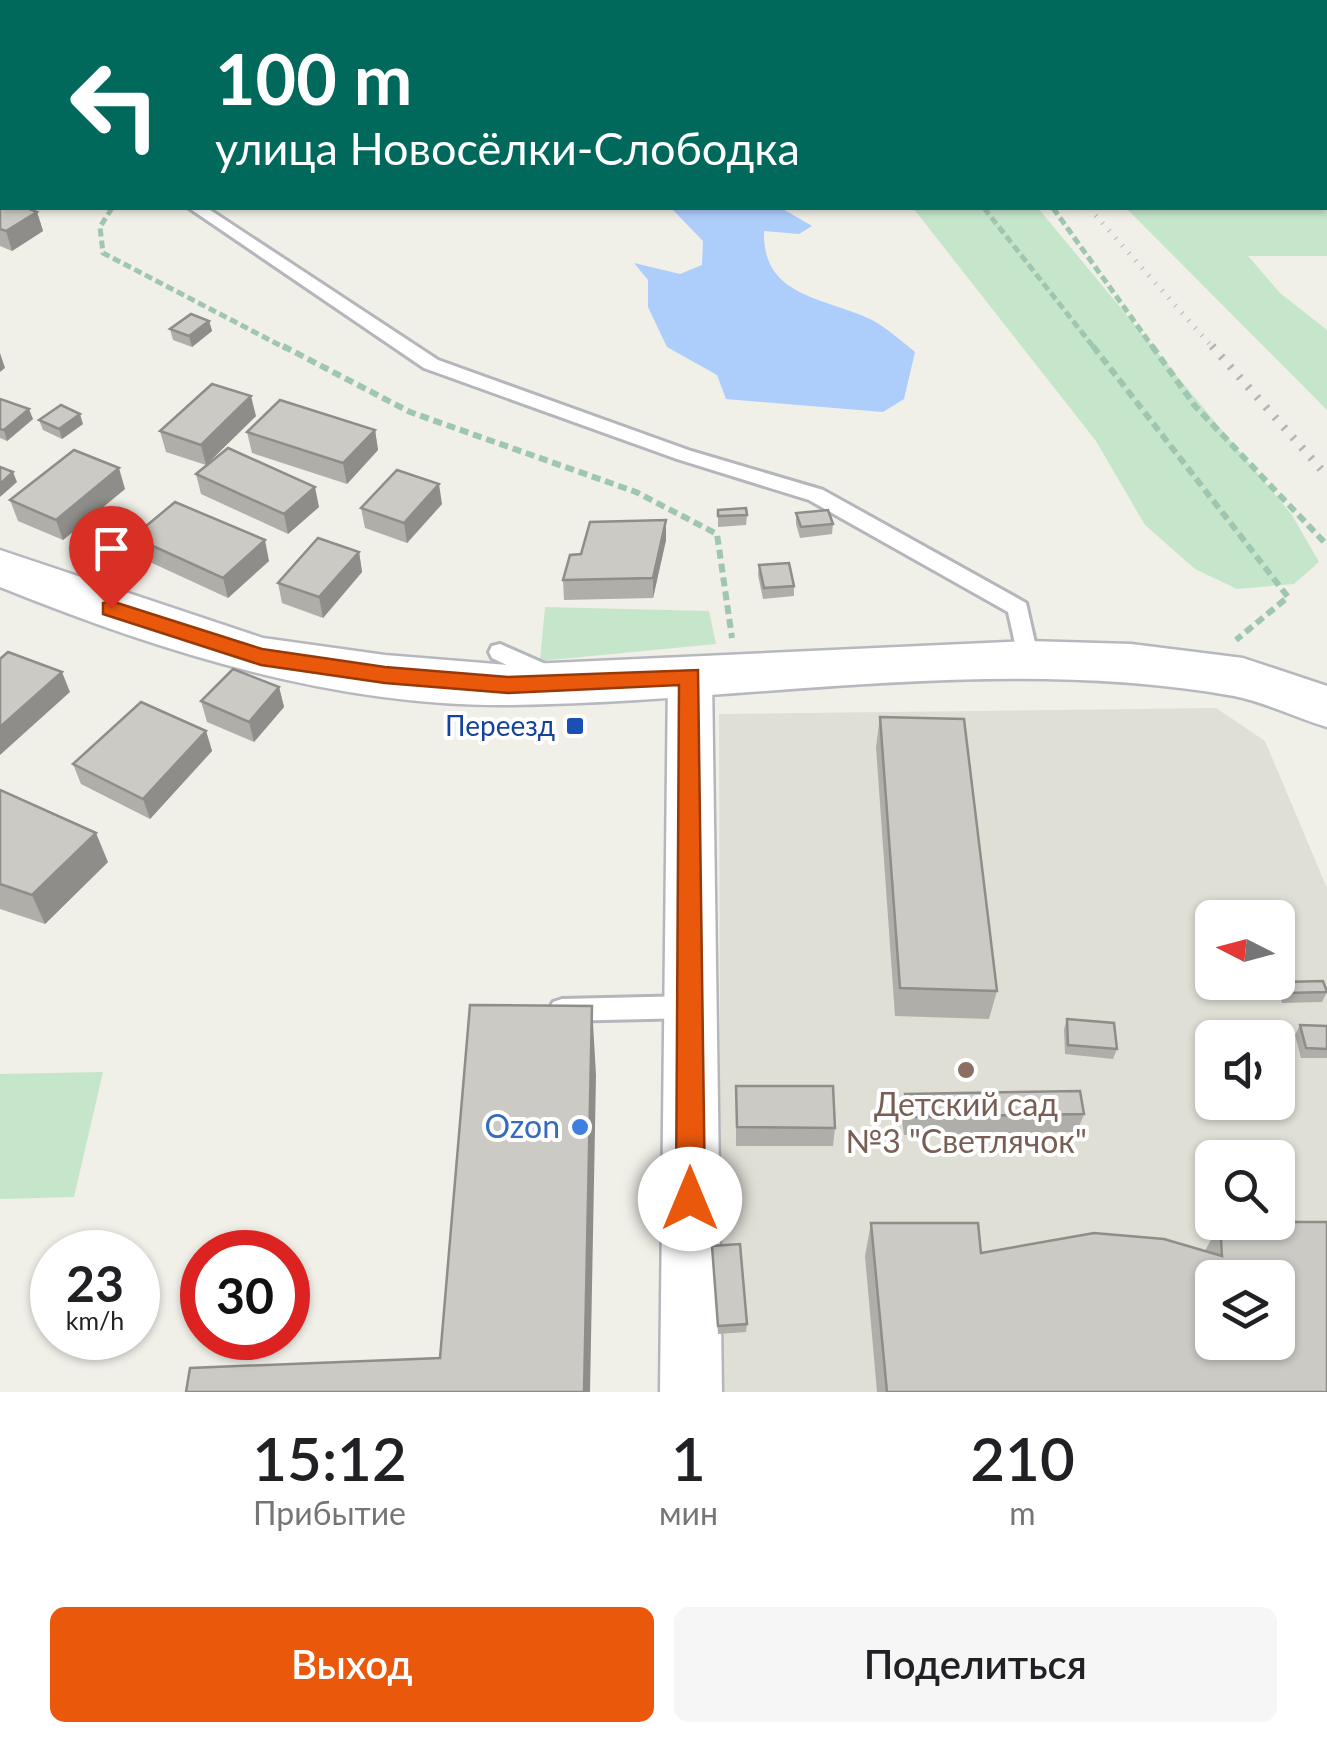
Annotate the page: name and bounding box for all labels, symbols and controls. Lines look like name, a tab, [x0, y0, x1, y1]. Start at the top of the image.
text: 100 m	[215, 36, 412, 120]
icon: left	[50, 40, 180, 170]
text: улица Новосёлки-Слободка	[215, 121, 800, 175]
pin	[69, 506, 154, 609]
icon: arrive	[84, 521, 139, 576]
place label: Переезд	[445, 708, 555, 742]
marker: Переезд	[564, 715, 586, 737]
north arrow	[1195, 900, 1295, 1000]
map controls	[1195, 900, 1295, 1360]
button: sound	[1195, 1020, 1295, 1120]
marker: Детский сад №3 "Светлячок"	[955, 1059, 977, 1081]
place label: Детский сад №3 "Светлячок"	[845, 1084, 1087, 1160]
place label: Ozon	[485, 1106, 560, 1145]
marker: Ozon	[569, 1116, 591, 1138]
button: search	[1195, 1140, 1295, 1240]
position arrow	[638, 1147, 742, 1251]
speed limit sign: 30	[180, 1230, 310, 1360]
text: 23	[66, 1253, 124, 1313]
button: layers	[1195, 1260, 1295, 1360]
text: km/h	[66, 1305, 124, 1335]
text: 15:12	[252, 1422, 407, 1494]
text: 1	[671, 1422, 706, 1494]
text: 210	[970, 1422, 1075, 1494]
text: Прибытие	[253, 1493, 406, 1532]
text: мин	[659, 1493, 718, 1532]
text: m	[1009, 1493, 1036, 1532]
button: Выход	[50, 1607, 654, 1722]
button: Поделиться	[674, 1607, 1277, 1722]

